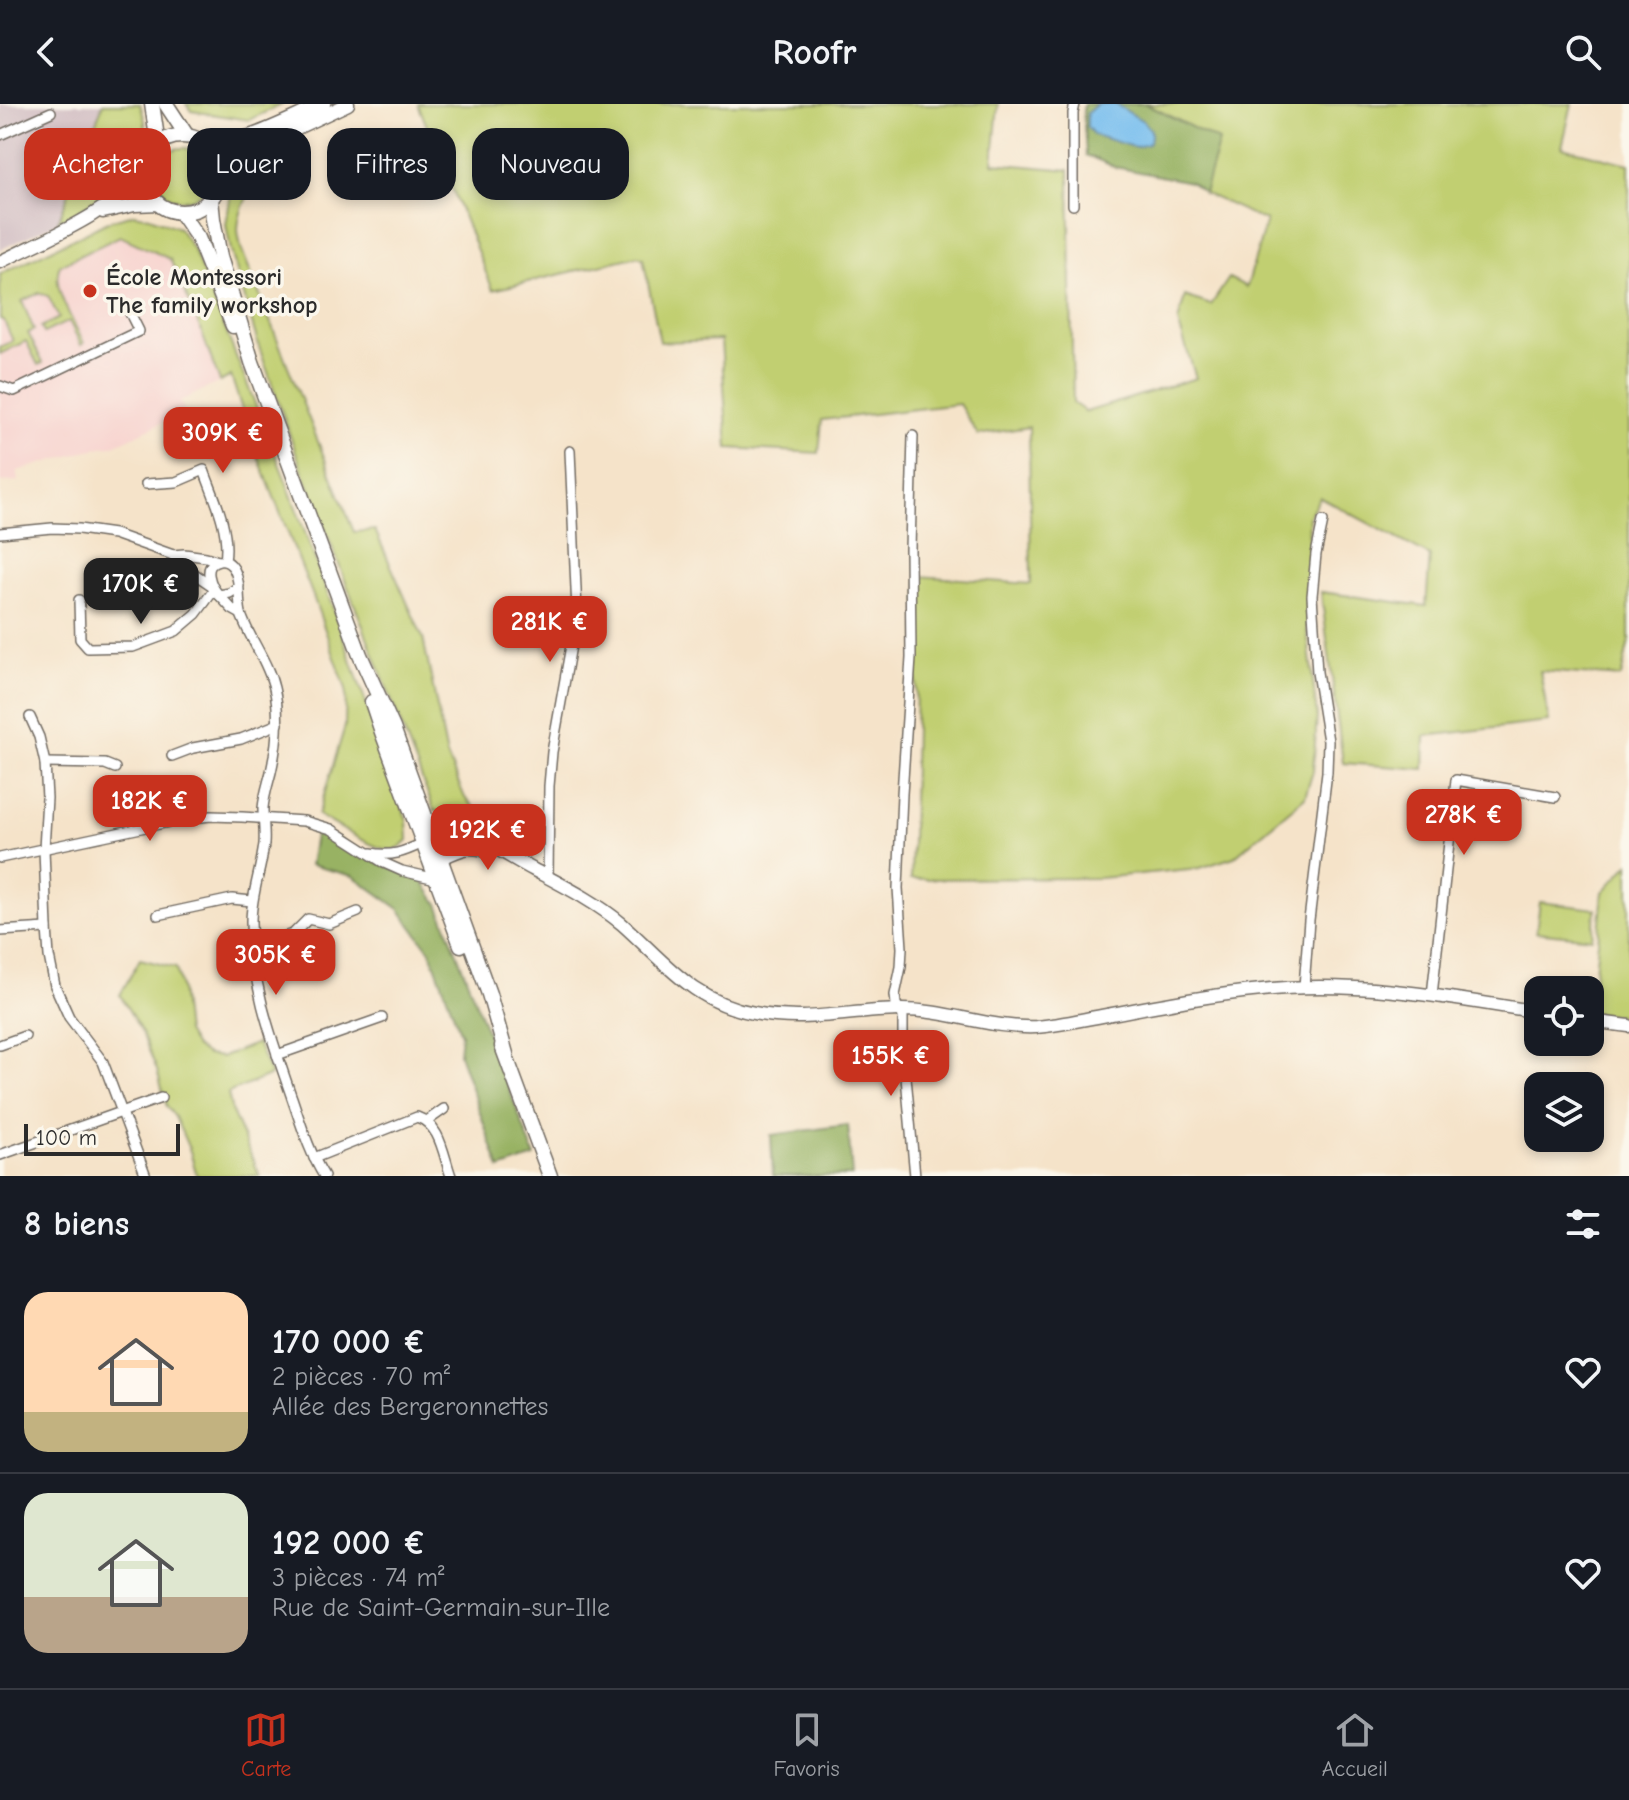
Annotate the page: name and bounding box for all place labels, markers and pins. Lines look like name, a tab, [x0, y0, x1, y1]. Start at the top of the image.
place label: École Montessori The family workshop	[106, 263, 318, 319]
marker: École Montessori The family workshop	[81, 282, 99, 300]
pin: 309K €	[158, 407, 288, 475]
pin: 170K €	[76, 558, 206, 626]
pin: 281K €	[485, 596, 615, 664]
pin: 182K €	[85, 775, 215, 843]
pin: 278K €	[1399, 789, 1529, 857]
pin: 192K €	[423, 804, 553, 872]
pin: 305K €	[211, 929, 341, 997]
pin: 155K €	[826, 1030, 956, 1098]

